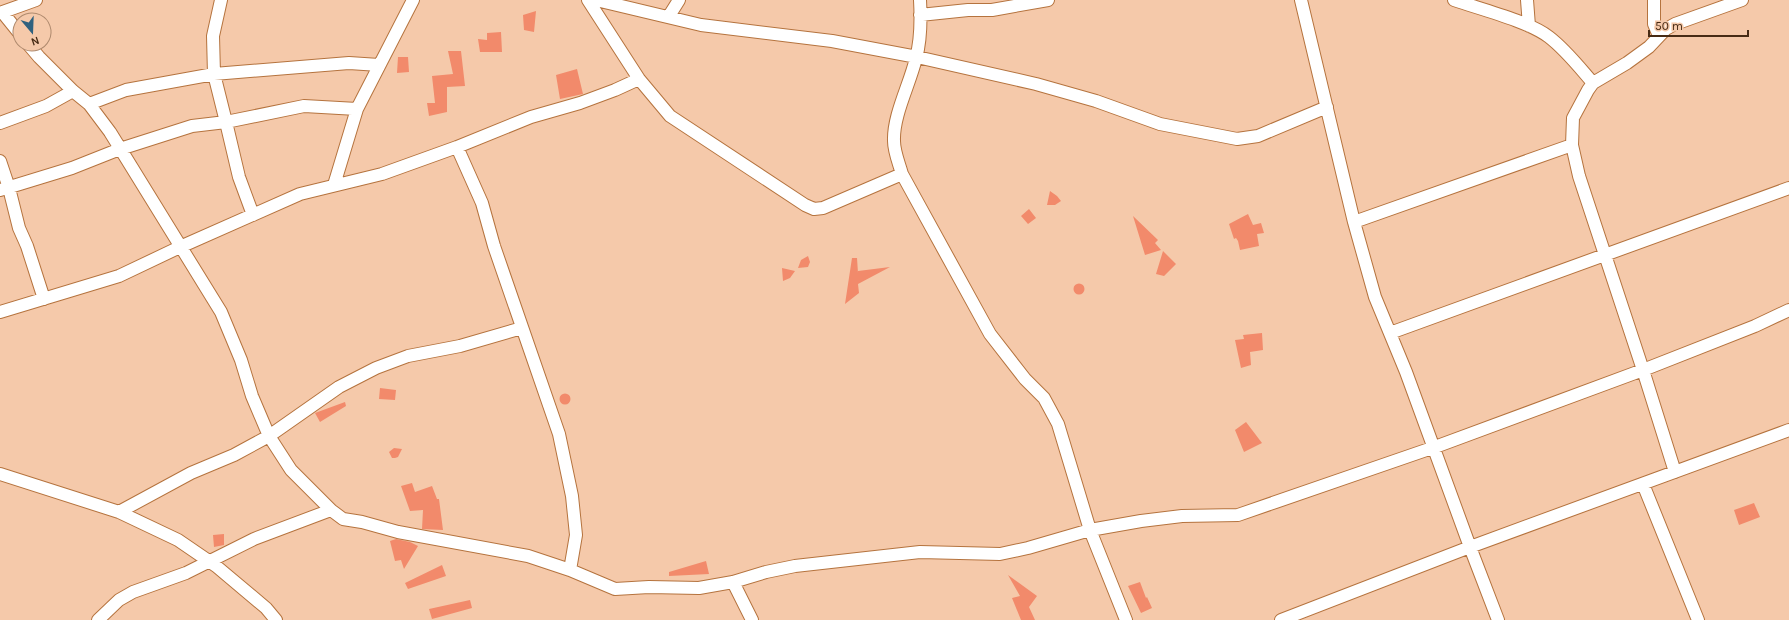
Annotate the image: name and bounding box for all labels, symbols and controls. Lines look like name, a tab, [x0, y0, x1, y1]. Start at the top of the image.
north arrow	[12, 12, 52, 52]
scale bar	[1649, 12, 1748, 38]
text: 50 m	[1655, 19, 1683, 33]
text: N	[29, 34, 41, 48]

